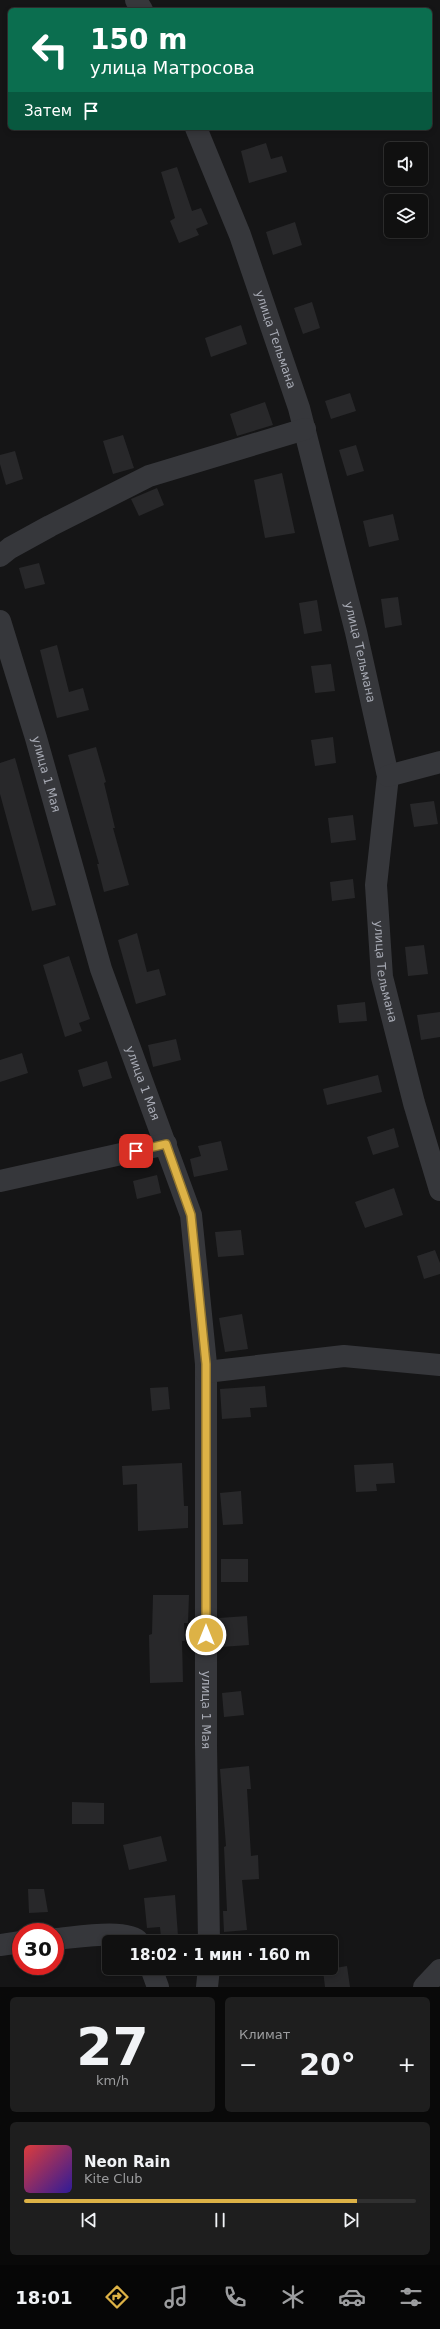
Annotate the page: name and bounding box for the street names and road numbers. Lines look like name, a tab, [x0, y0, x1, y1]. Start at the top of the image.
street label: улица Тельмана	[252, 288, 299, 390]
street label: улица Тельмана	[342, 600, 378, 704]
street label: улица 1 Мая	[29, 735, 64, 814]
street label: улица Тельмана	[371, 920, 400, 1024]
street label: улица 1 Мая	[123, 1044, 163, 1122]
street label: улица 1 Мая	[199, 1671, 213, 1749]

